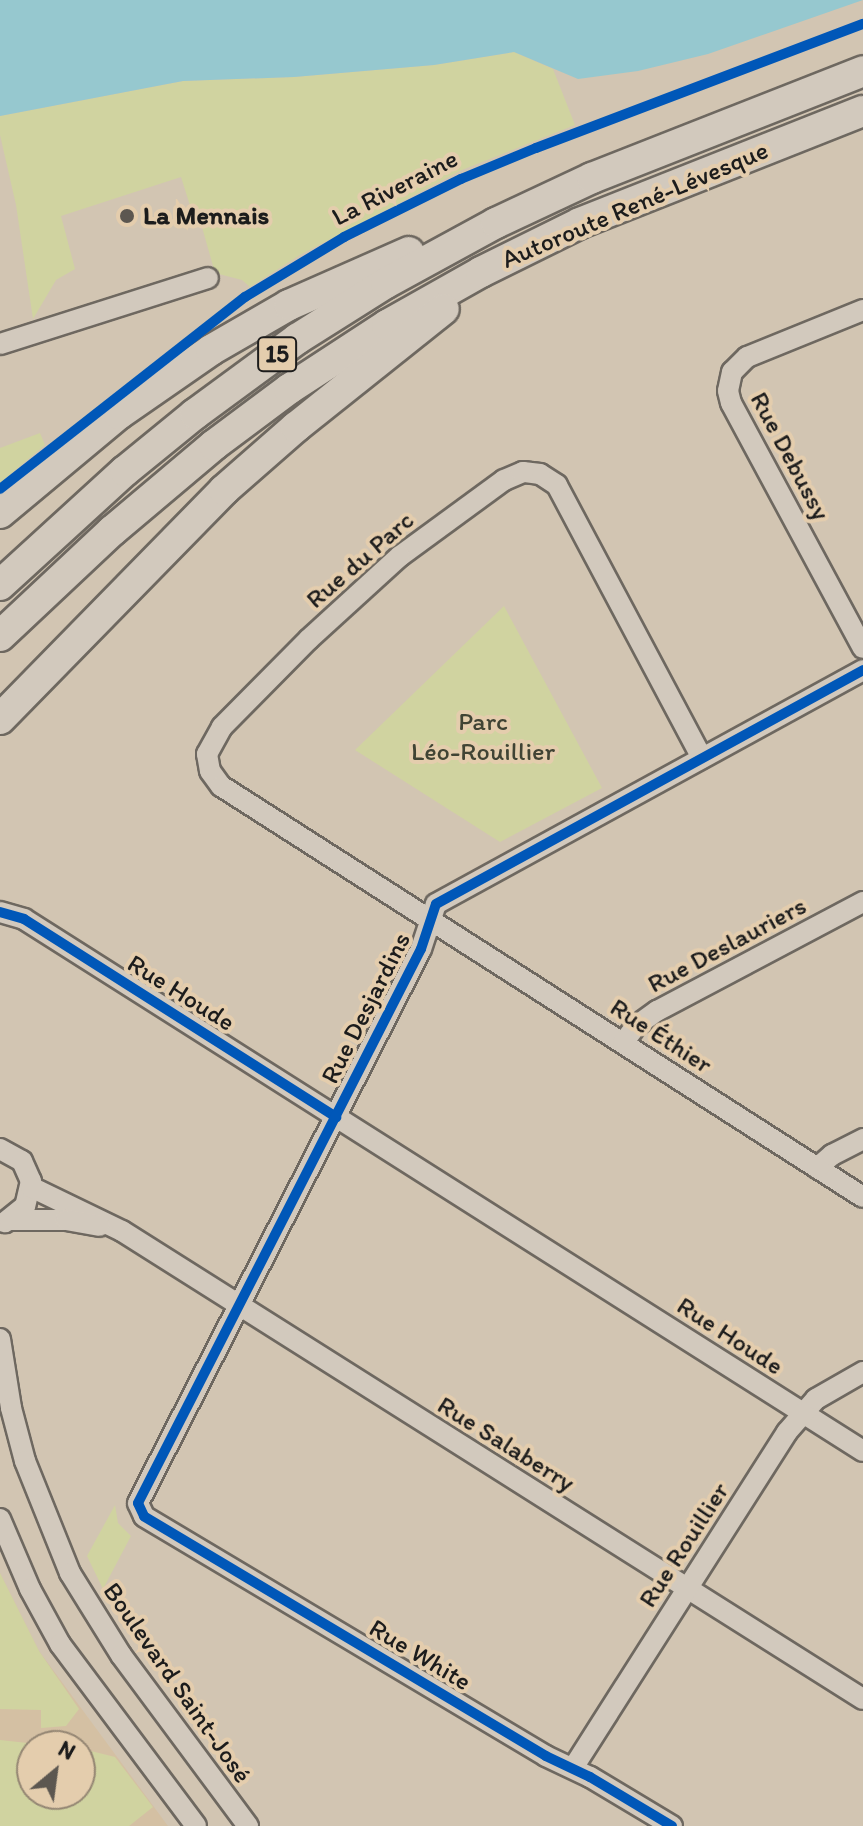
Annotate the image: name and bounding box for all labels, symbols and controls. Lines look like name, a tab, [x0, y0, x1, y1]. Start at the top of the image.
street label: Autoroute René-Lévesque	[497, 135, 773, 275]
street label: La Riveraine	[327, 143, 463, 233]
place label: La Mennais	[143, 200, 268, 232]
marker: La Mennais	[118, 207, 136, 225]
road number: 15	[257, 334, 297, 374]
street label: Rue Debussy	[743, 386, 837, 526]
street label: Rue du Parc	[300, 505, 420, 615]
park label: Parc Léo-Rouillier	[411, 706, 555, 768]
street label: Rue Deslauriers	[642, 890, 812, 1000]
street label: Rue Desjardins	[315, 927, 417, 1089]
street label: Rue Houde	[122, 948, 240, 1038]
street label: Rue Éthier	[604, 992, 718, 1080]
street label: Rue Houde	[671, 1290, 789, 1382]
street label: Rue Salaberry	[432, 1390, 580, 1498]
street label: Rue Rouillier	[632, 1477, 736, 1613]
street label: Boulevard Saint-José	[96, 1576, 258, 1790]
street label: Rue White	[363, 1612, 477, 1698]
north arrow	[16, 1730, 96, 1810]
text: N	[54, 1735, 80, 1766]

